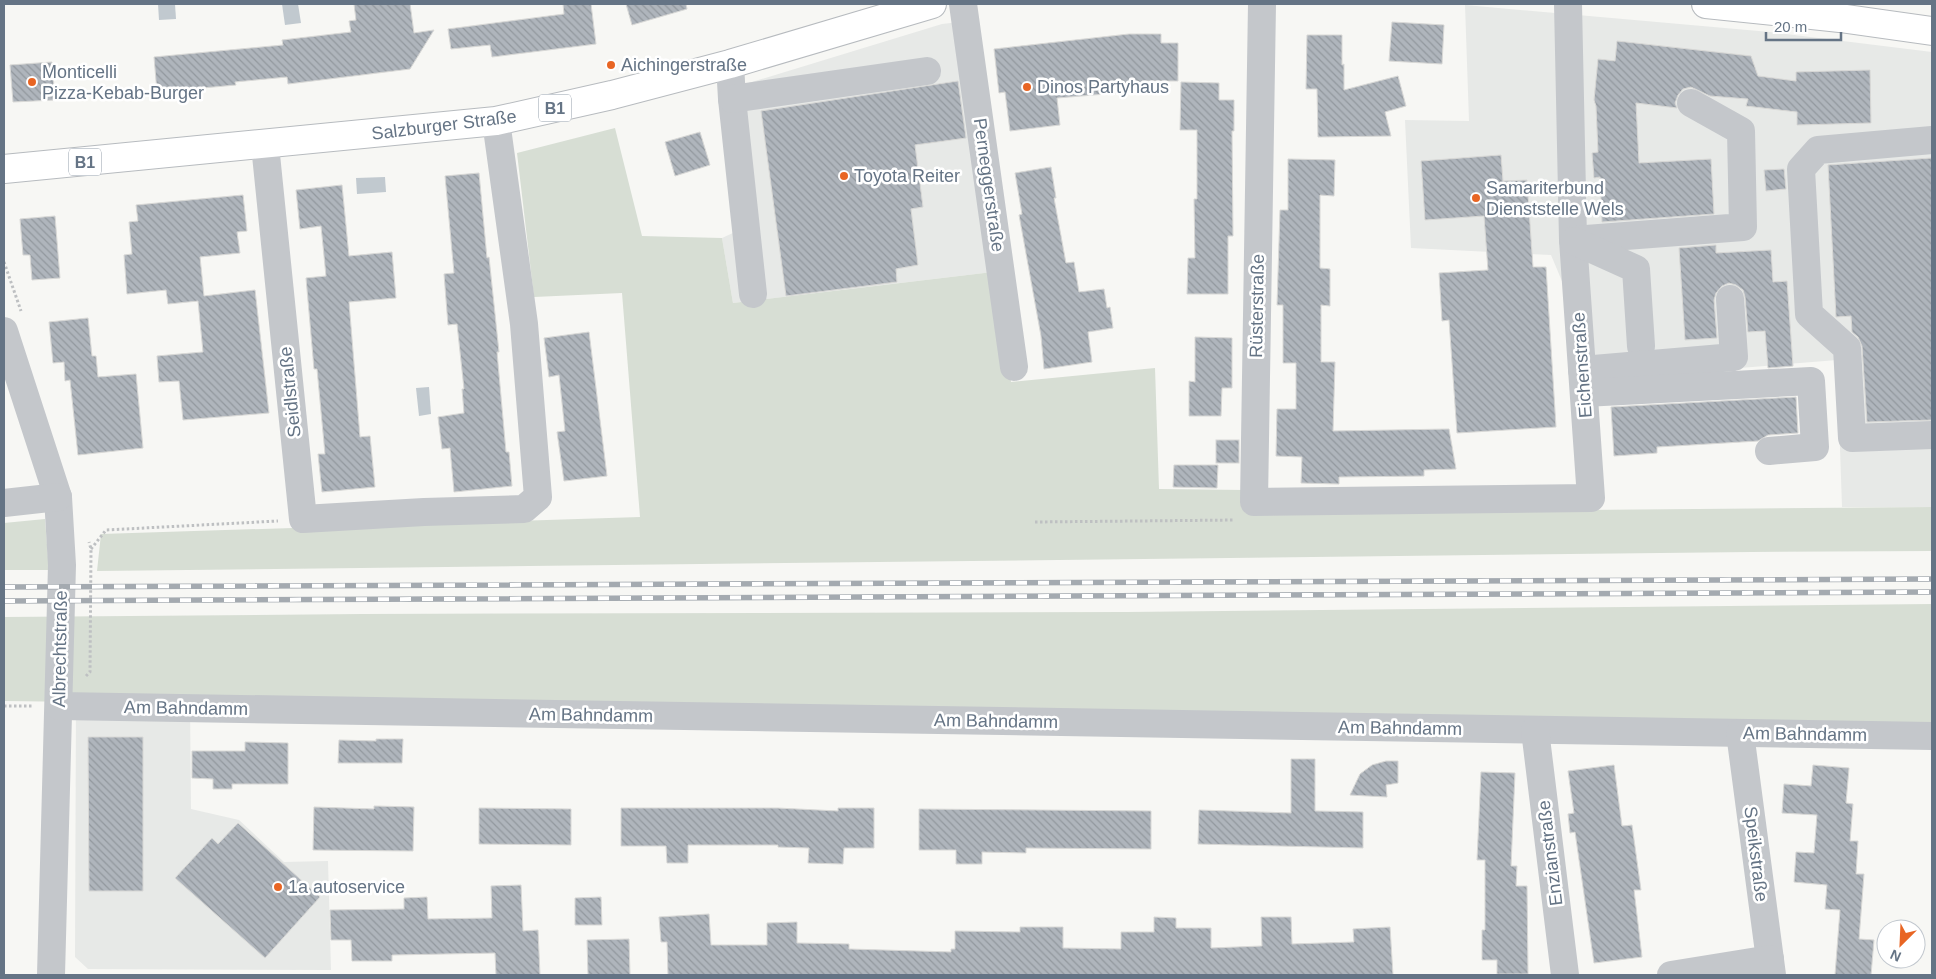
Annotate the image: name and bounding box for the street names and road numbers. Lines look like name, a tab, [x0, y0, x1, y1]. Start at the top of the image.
road number: B1	[539, 95, 571, 122]
street label: Salzburger Straße	[370, 106, 518, 144]
street label: Perneggerstraße	[970, 117, 1008, 253]
road number: B1	[69, 148, 101, 176]
street label: Rüsterstraße	[1246, 254, 1268, 358]
street label: Eichenstraße	[1568, 311, 1596, 419]
street label: Seidlstraße	[275, 346, 305, 438]
street label: Albrechtstraße	[49, 590, 71, 708]
street label: Am Bahndamm	[124, 697, 248, 719]
street label: Am Bahndamm	[529, 704, 653, 726]
street label: Am Bahndamm	[934, 710, 1058, 732]
street label: Am Bahndamm	[1338, 717, 1462, 739]
street label: Am Bahndamm	[1743, 723, 1867, 745]
street label: Enzianstraße	[1534, 799, 1566, 907]
street label: Speikstraße	[1740, 805, 1772, 903]

